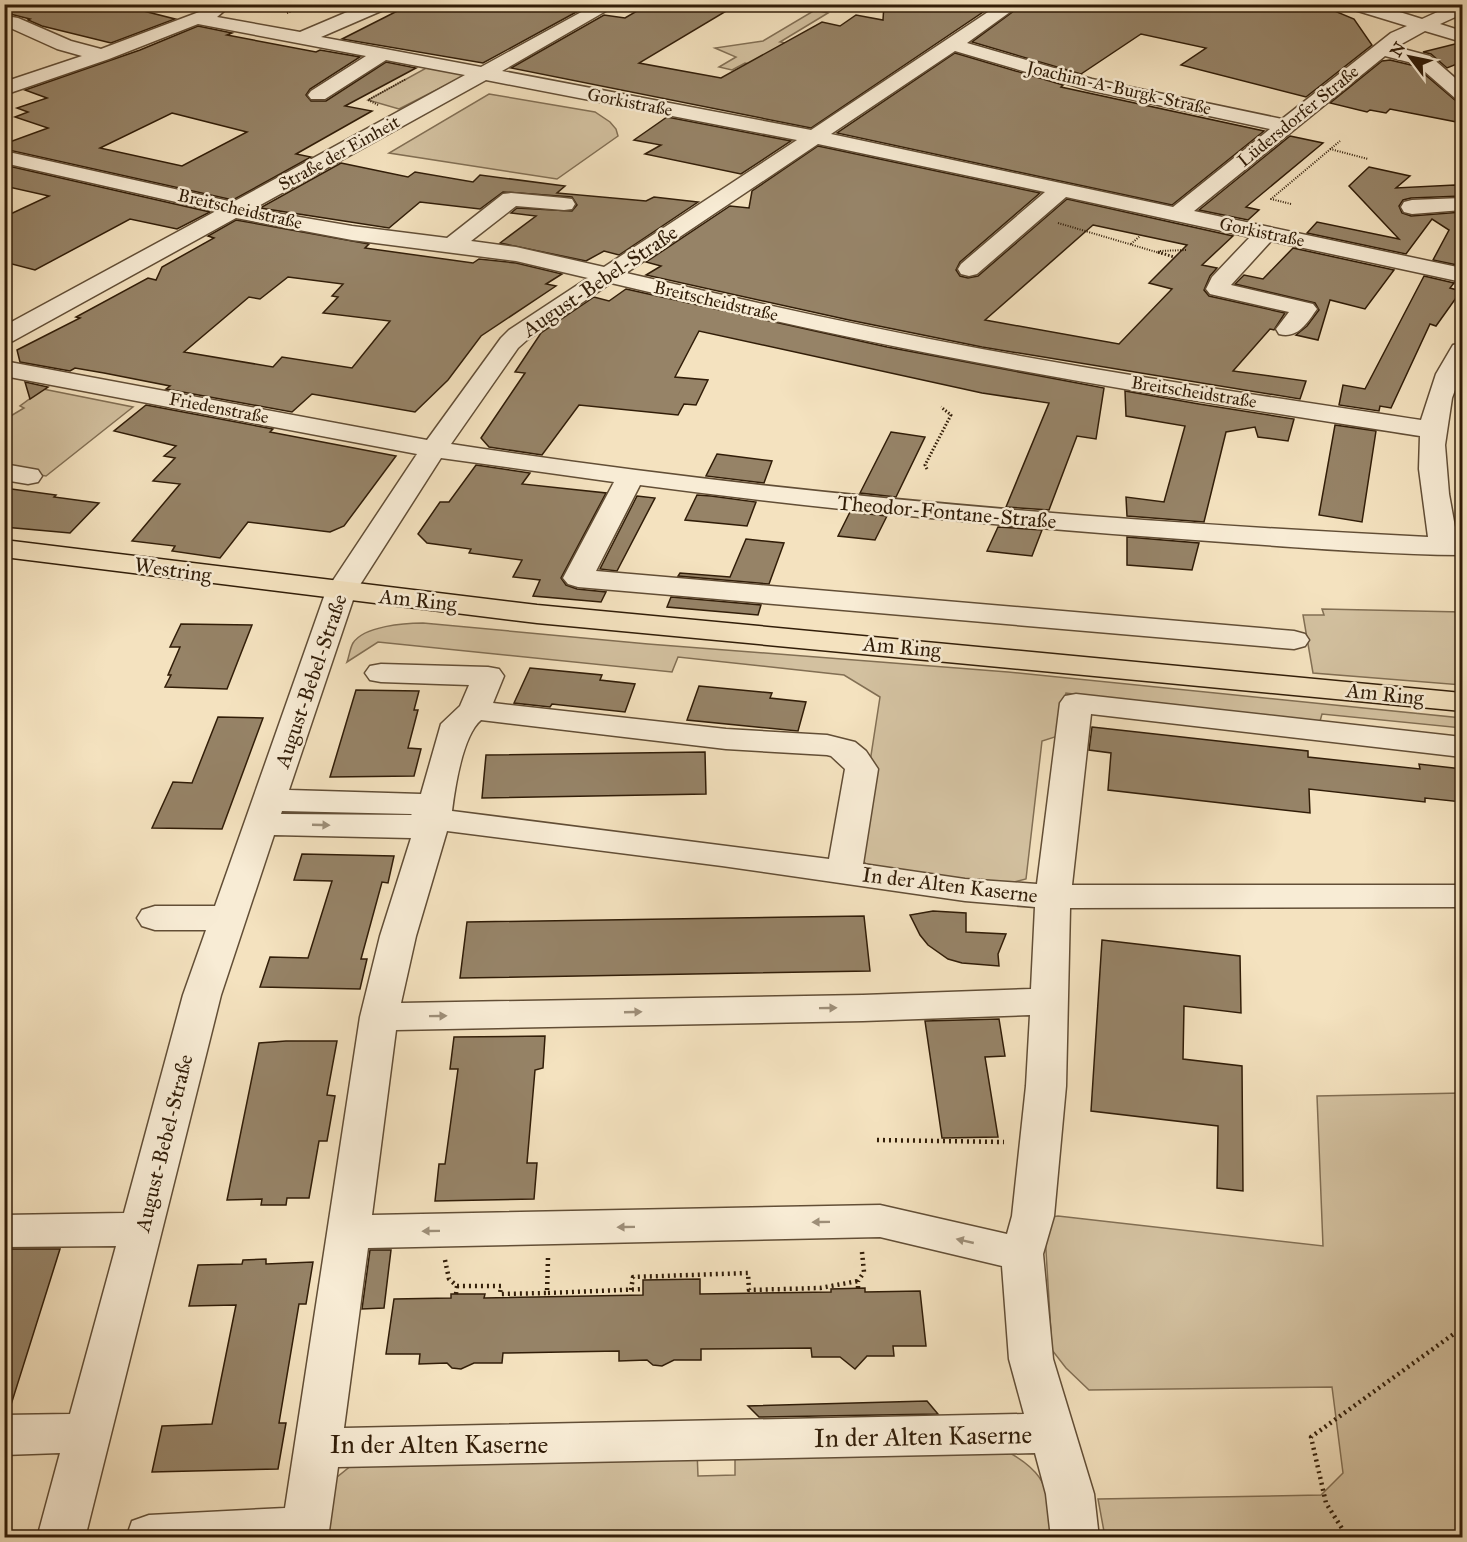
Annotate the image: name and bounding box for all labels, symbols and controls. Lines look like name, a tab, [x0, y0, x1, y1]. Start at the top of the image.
north arrow	[1380, 27, 1440, 87]
text: N	[1386, 38, 1410, 60]
street label: Joachim-A-Burgk-Straße	[1022, 56, 1213, 121]
street label: Lüdersdorfer Straße	[1233, 60, 1363, 172]
street label: Gorkistraße	[586, 83, 674, 121]
street label: Straße der Einheit	[275, 110, 404, 195]
street label: Breitscheidstraße	[176, 184, 304, 234]
street label: Gorkistraße	[1217, 212, 1307, 252]
street label: August-Bebel-Straße	[517, 219, 683, 343]
street label: Breitscheidstraße	[652, 276, 780, 326]
street label: Breitscheidstraße	[1130, 371, 1258, 413]
street label: Friedenstraße	[167, 388, 271, 428]
street label: Theodor-Fontane-Straße	[837, 489, 1058, 535]
street label: Westring	[133, 552, 213, 588]
street label: Am Ring	[377, 583, 458, 617]
street label: August-Bebel-Straße	[269, 591, 353, 772]
street label: Am Ring	[861, 631, 942, 663]
street label: Am Ring	[1344, 677, 1425, 711]
one-way arrow	[311, 820, 330, 829]
street label: In der Alten Kaserne	[861, 861, 1039, 909]
one-way arrow	[818, 1003, 837, 1013]
one-way arrow	[623, 1007, 642, 1016]
one-way arrow	[428, 1011, 447, 1020]
street label: August-Bebel-Straße	[129, 1051, 199, 1235]
one-way arrow	[812, 1218, 831, 1227]
one-way arrow	[617, 1222, 636, 1232]
one-way arrow	[422, 1226, 441, 1235]
one-way arrow	[955, 1235, 974, 1245]
street label: In der Alten Kaserne	[813, 1418, 1033, 1454]
street label: In der Alten Kaserne	[330, 1428, 548, 1460]

